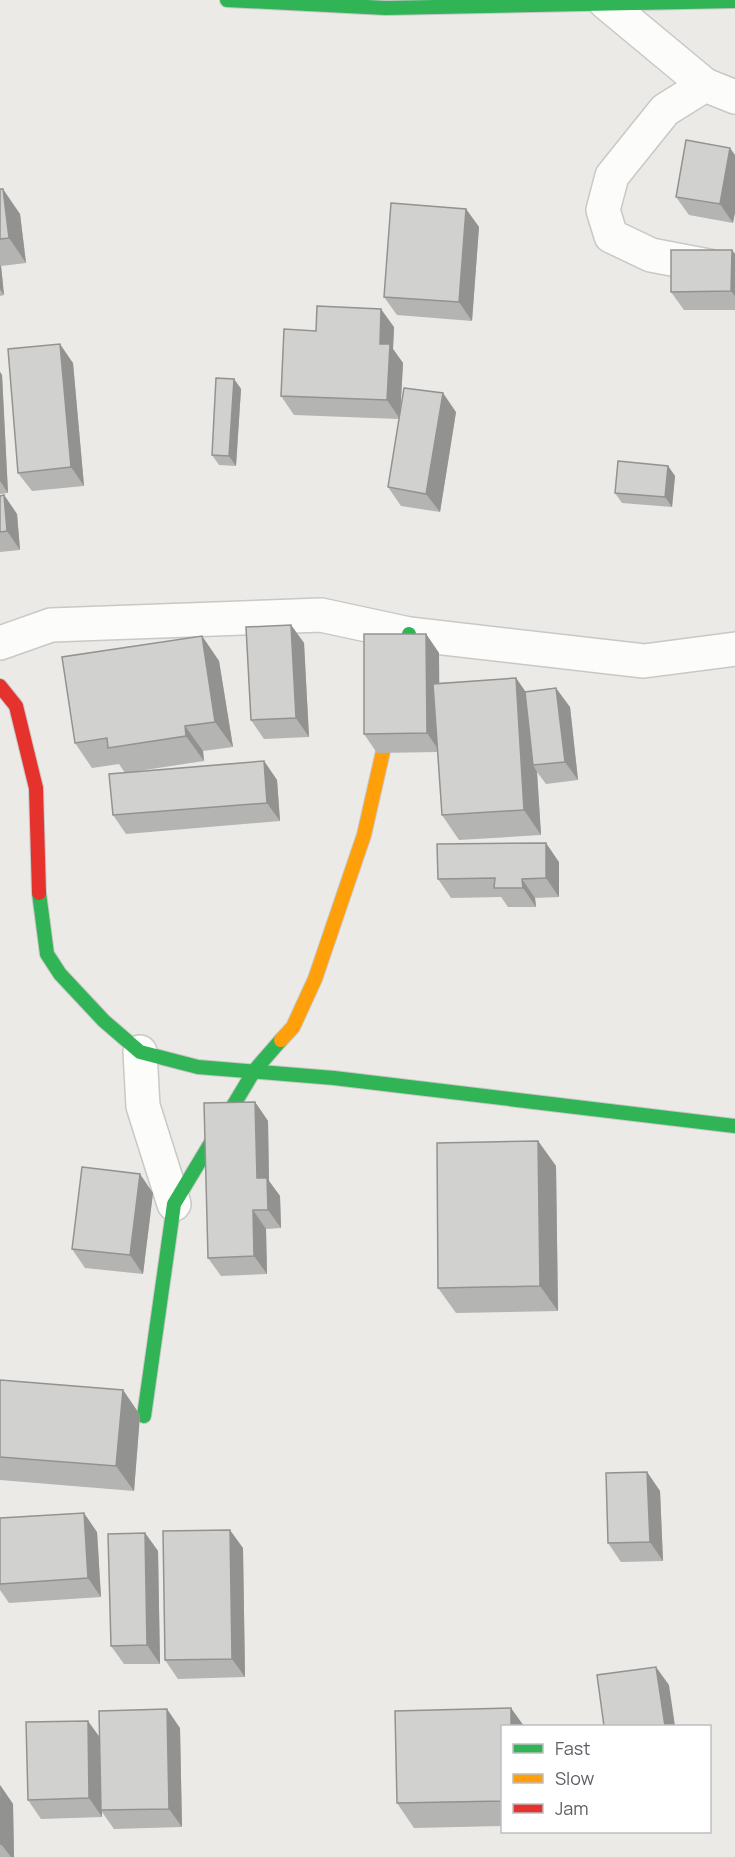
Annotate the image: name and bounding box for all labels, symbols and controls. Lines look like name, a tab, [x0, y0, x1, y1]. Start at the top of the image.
legend	[501, 1725, 711, 1833]
text: Fast	[555, 1736, 590, 1760]
text: Slow	[555, 1766, 595, 1790]
text: Jam	[555, 1796, 589, 1820]

